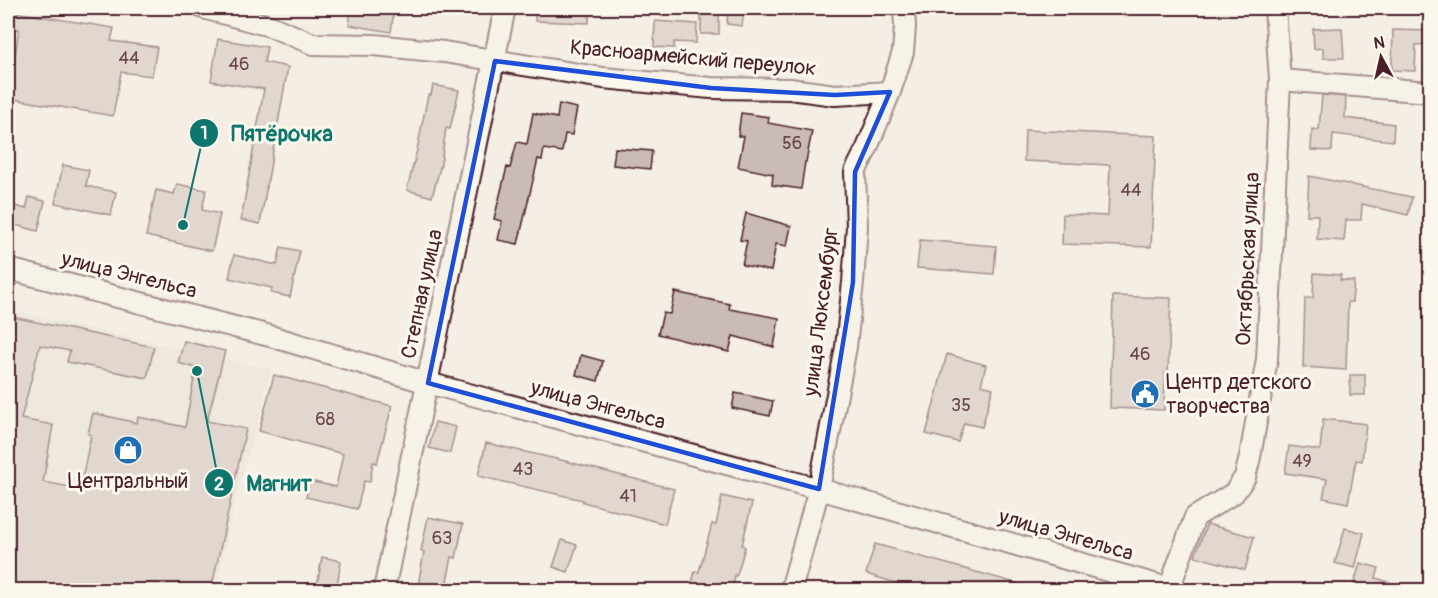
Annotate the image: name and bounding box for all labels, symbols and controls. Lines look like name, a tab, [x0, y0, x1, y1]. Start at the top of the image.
north arrow	[1351, 27, 1411, 87]
text: N	[1372, 32, 1386, 54]
street label: Красноармейский переулок	[569, 34, 817, 82]
house number: 44	[119, 47, 140, 70]
house number: 46	[229, 53, 249, 76]
callout: Пятёрочка	[189, 113, 344, 153]
text: Пятёрочка	[231, 120, 333, 148]
text: 1	[200, 122, 208, 145]
house number: 56	[782, 132, 802, 155]
street label: Октябрьская улица	[1230, 171, 1266, 347]
house number: 44	[1121, 179, 1142, 202]
street label: улица Люксембург	[797, 226, 845, 399]
street label: Степная улица	[395, 227, 449, 361]
street label: улица Энгельса	[58, 245, 200, 305]
house number: 46	[1130, 343, 1150, 366]
place label: Центр детского творчества	[1166, 369, 1311, 420]
street label: улица Энгельса	[527, 374, 668, 436]
public building icon: Центр детского творчества	[1129, 378, 1161, 410]
house number: 35	[951, 394, 971, 417]
house number: 68	[315, 408, 335, 431]
shop icon: Центральный	[112, 434, 144, 466]
house number: 49	[1292, 450, 1312, 473]
house number: 43	[513, 458, 533, 481]
callout: Магнит	[204, 463, 324, 503]
place label: Центральный	[68, 468, 188, 495]
text: Магнит	[246, 470, 313, 498]
text: 2	[214, 473, 224, 496]
house number: 41	[619, 485, 637, 508]
street label: улица Энгельса	[995, 503, 1136, 567]
house number: 63	[432, 527, 452, 550]

